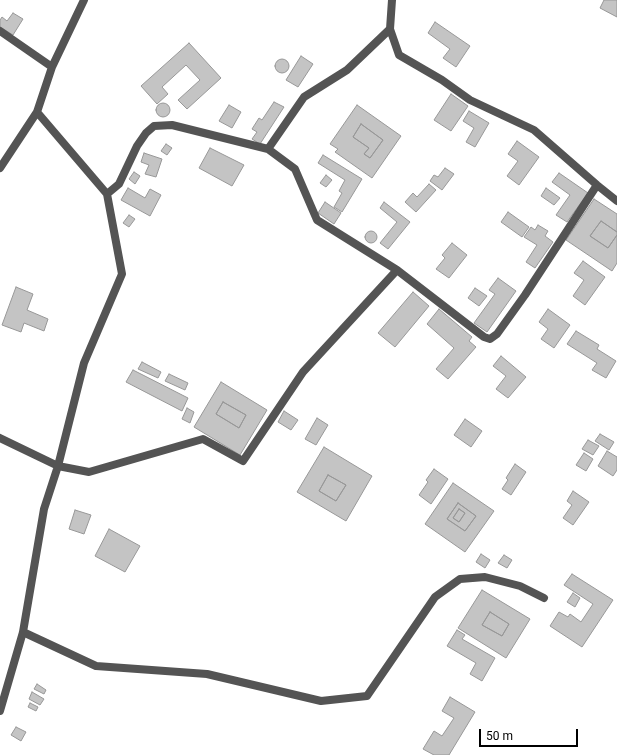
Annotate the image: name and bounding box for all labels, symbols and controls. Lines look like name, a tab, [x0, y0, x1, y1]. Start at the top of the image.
scale bar	[481, 721, 580, 747]
text: 50 m	[486, 729, 513, 743]

